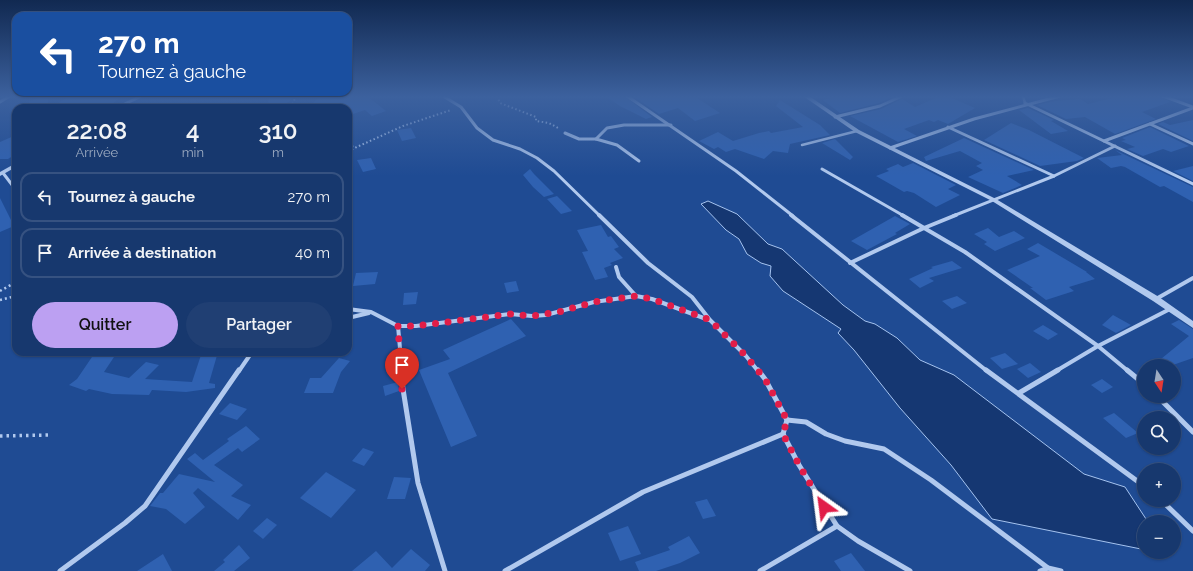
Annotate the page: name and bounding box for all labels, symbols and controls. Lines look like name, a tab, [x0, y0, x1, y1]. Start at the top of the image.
text: 270 m	[98, 27, 179, 60]
icon: left	[32, 28, 84, 80]
text: Tournez à gauche	[98, 61, 246, 82]
text: 22:08	[66, 116, 127, 145]
text: 4	[186, 116, 200, 145]
text: 310	[258, 116, 298, 145]
text: Arrivée	[75, 145, 118, 160]
text: min	[182, 145, 204, 160]
text: m	[272, 145, 284, 160]
icon: left	[34, 186, 56, 208]
text: Tournez à gauche	[68, 188, 195, 206]
text: 270 m	[287, 188, 330, 206]
icon: arrive	[34, 242, 56, 264]
text: Arrivée à destination	[68, 244, 216, 262]
text: 40 m	[295, 244, 330, 262]
button: Quitter	[32, 302, 178, 348]
button: Partager	[186, 302, 332, 348]
pin	[385, 348, 419, 389]
icon: arrive	[391, 354, 413, 376]
north arrow	[1137, 359, 1181, 403]
map controls	[1137, 359, 1181, 559]
button: search	[1137, 411, 1181, 455]
button: +	[1137, 463, 1181, 507]
position arrow	[803, 486, 845, 528]
button: −	[1137, 515, 1181, 559]

